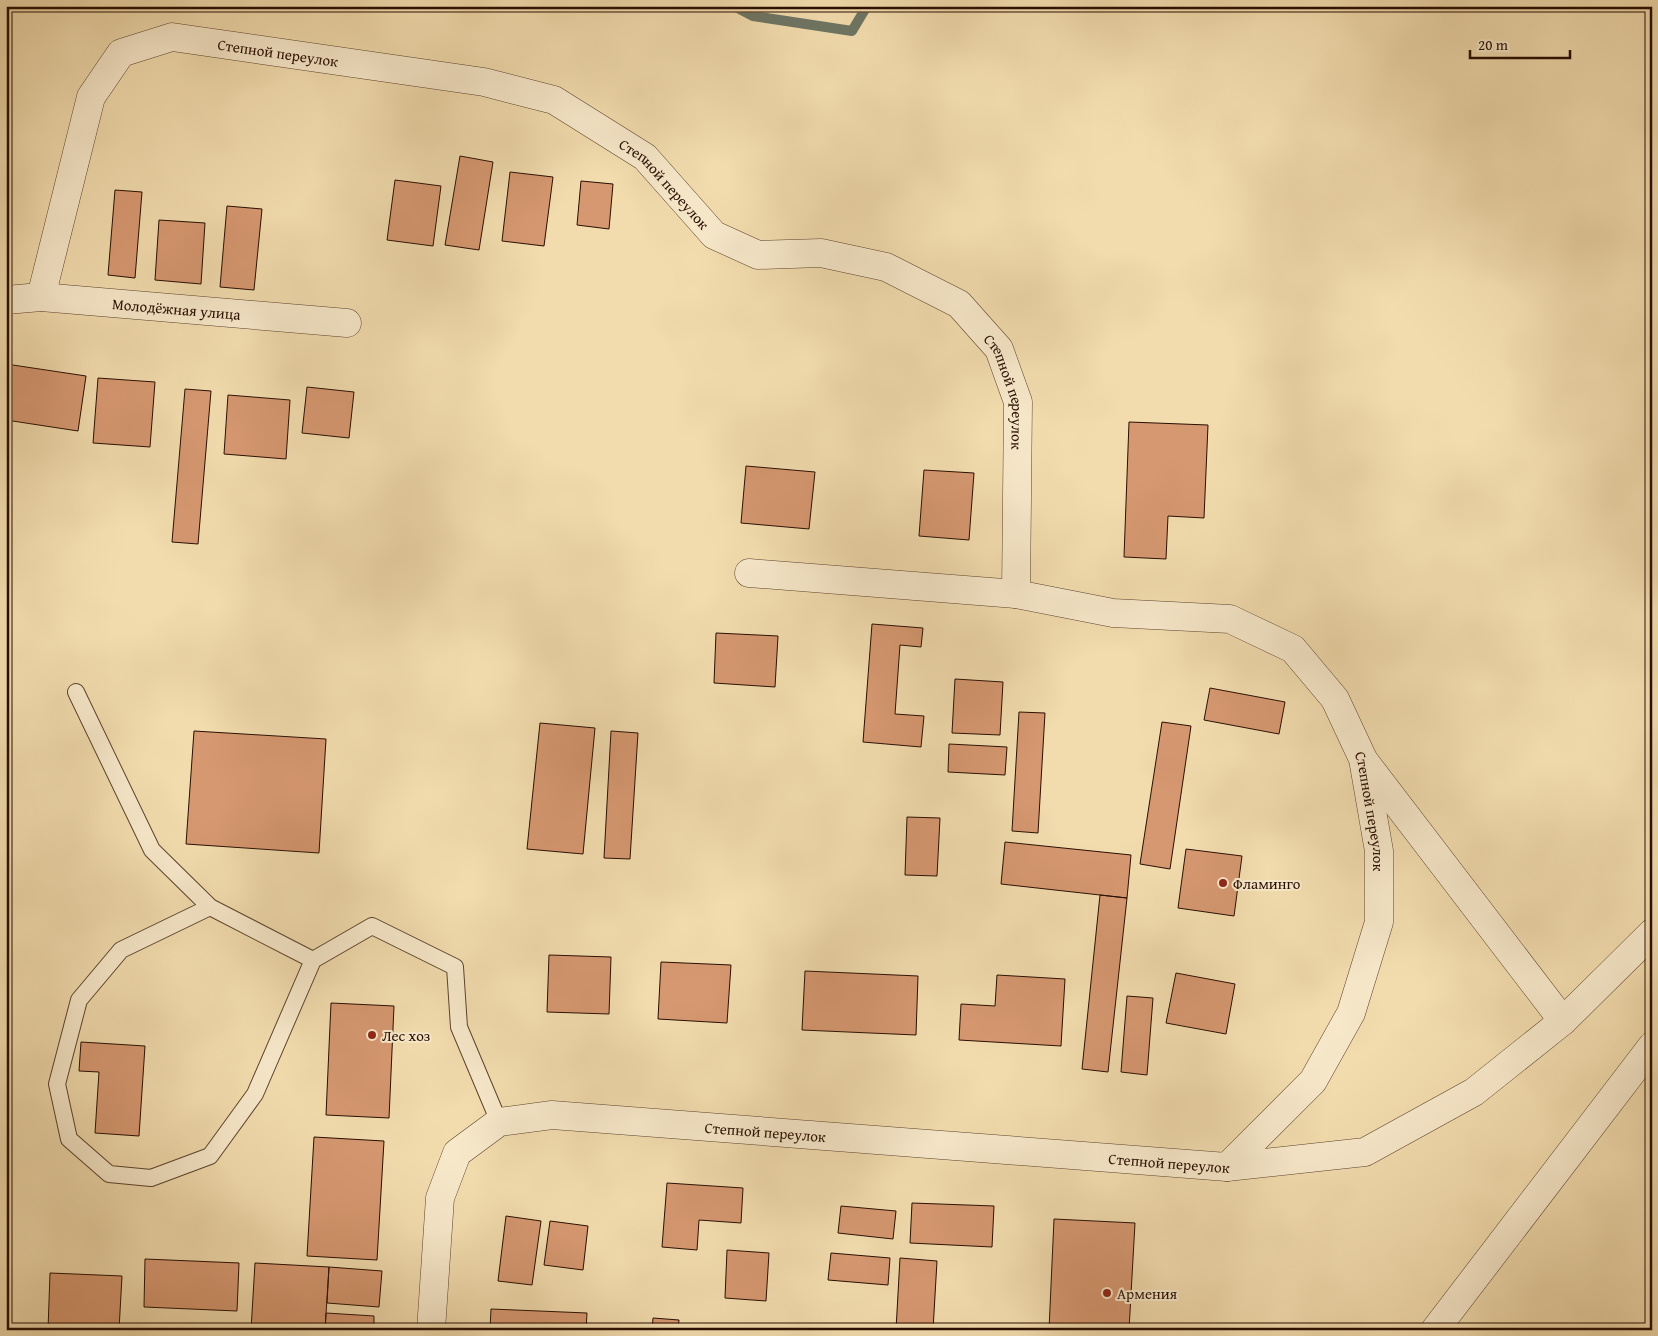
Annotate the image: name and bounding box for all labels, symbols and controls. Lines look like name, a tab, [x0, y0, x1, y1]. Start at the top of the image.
scale bar	[1470, 28, 1570, 60]
street label: Степной переулок	[216, 33, 340, 71]
text: 20 m	[1478, 34, 1509, 55]
street label: Степной переулок	[615, 133, 715, 234]
street label: Молодёжная улица	[111, 293, 242, 324]
street label: Степной переулок	[979, 329, 1028, 450]
street label: Степной переулок	[1350, 747, 1390, 871]
place label: Фламинго	[1233, 873, 1301, 894]
marker: Фламинго	[1217, 877, 1229, 889]
place label: Лес хоз	[382, 1025, 430, 1046]
marker: Лес хоз	[366, 1029, 378, 1041]
street label: Степной переулок	[704, 1116, 827, 1147]
street label: Степной переулок	[1108, 1147, 1231, 1178]
place label: Армения	[1117, 1283, 1178, 1304]
marker: Армения	[1101, 1287, 1113, 1299]

